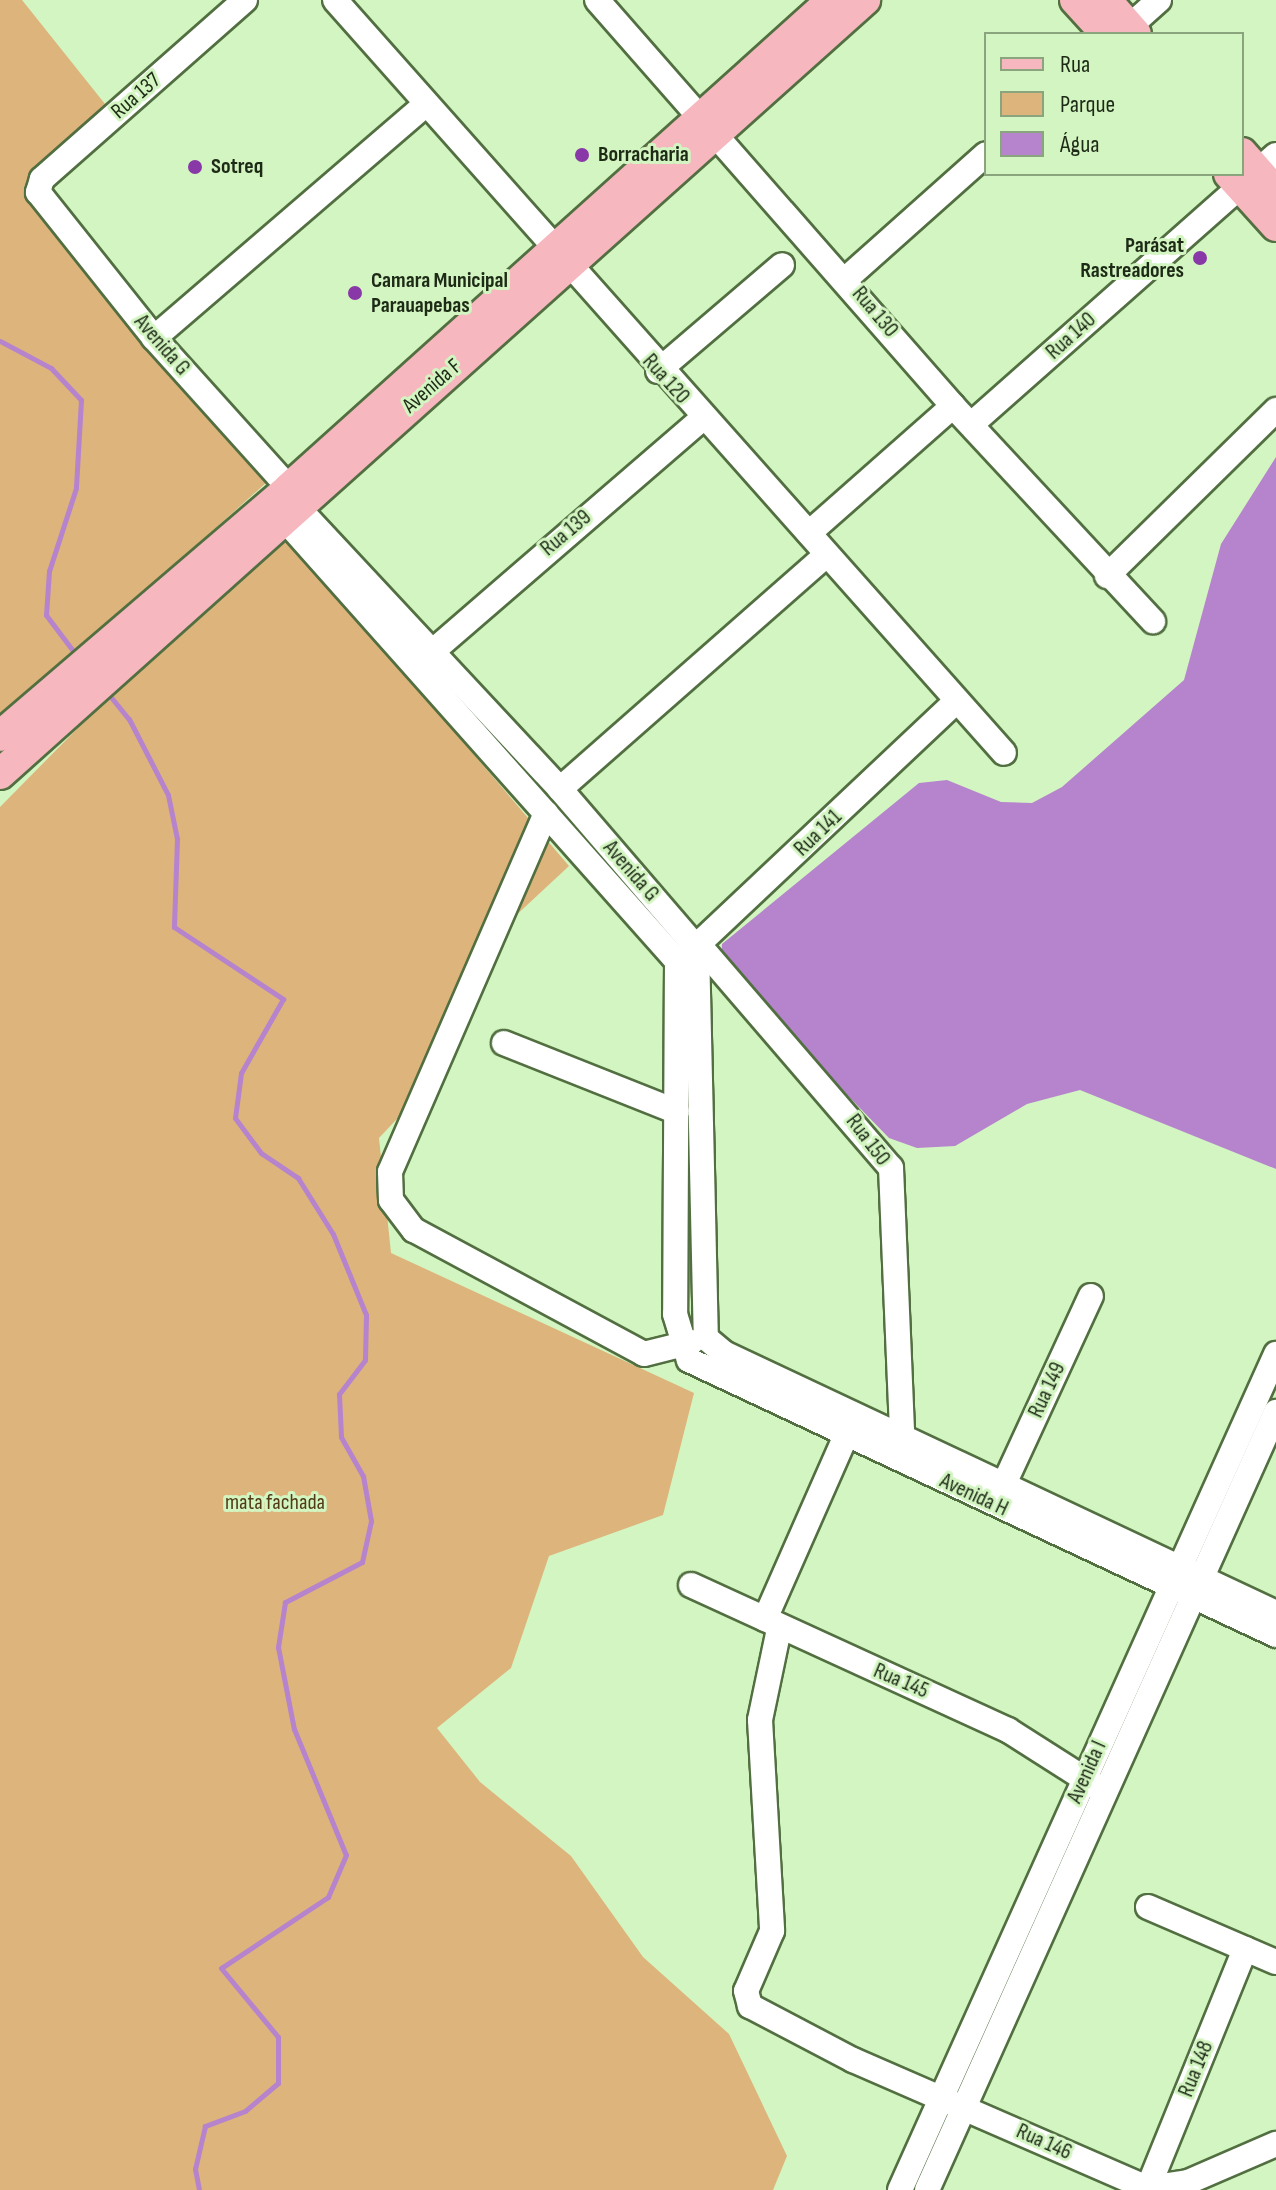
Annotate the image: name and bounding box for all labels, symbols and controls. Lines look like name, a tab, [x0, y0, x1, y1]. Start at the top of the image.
legend	[984, 32, 1244, 176]
text: Rua	[1060, 50, 1090, 79]
street label: Rua 137	[106, 67, 166, 125]
text: Parque	[1060, 90, 1115, 119]
text: Água	[1060, 130, 1099, 159]
place label: Borracharia	[598, 142, 689, 168]
marker: Borracharia	[573, 146, 591, 164]
place label: Sotreq	[211, 154, 263, 180]
marker: Sotreq	[186, 158, 204, 176]
place label: Parásat Rastreadores	[1080, 232, 1184, 284]
marker: Parásat Rastreadores	[1191, 249, 1209, 267]
place label: Camara Municipal Parauapebas	[371, 267, 508, 318]
street label: Rua 130	[846, 281, 904, 343]
marker: Camara Municipal Parauapebas	[346, 284, 364, 302]
street label: Rua 140	[1041, 307, 1101, 365]
street label: Avenida G	[128, 309, 196, 381]
street label: Rua 120	[637, 349, 695, 409]
street label: Avenida F	[397, 353, 467, 419]
street label: Rua 139	[535, 504, 597, 562]
street label: Rua 141	[789, 804, 847, 862]
street label: Avenida G	[597, 835, 665, 907]
street label: Rua 150	[840, 1109, 896, 1171]
street label: Rua 149	[1023, 1358, 1071, 1422]
street label: Avenida H	[936, 1468, 1012, 1522]
park label: mata fachada	[225, 1490, 325, 1516]
street label: Rua 145	[870, 1658, 932, 1704]
street label: Avenida I	[1062, 1737, 1112, 1807]
street label: Rua 148	[1173, 2037, 1219, 2101]
street label: Rua 146	[1012, 2118, 1076, 2166]

